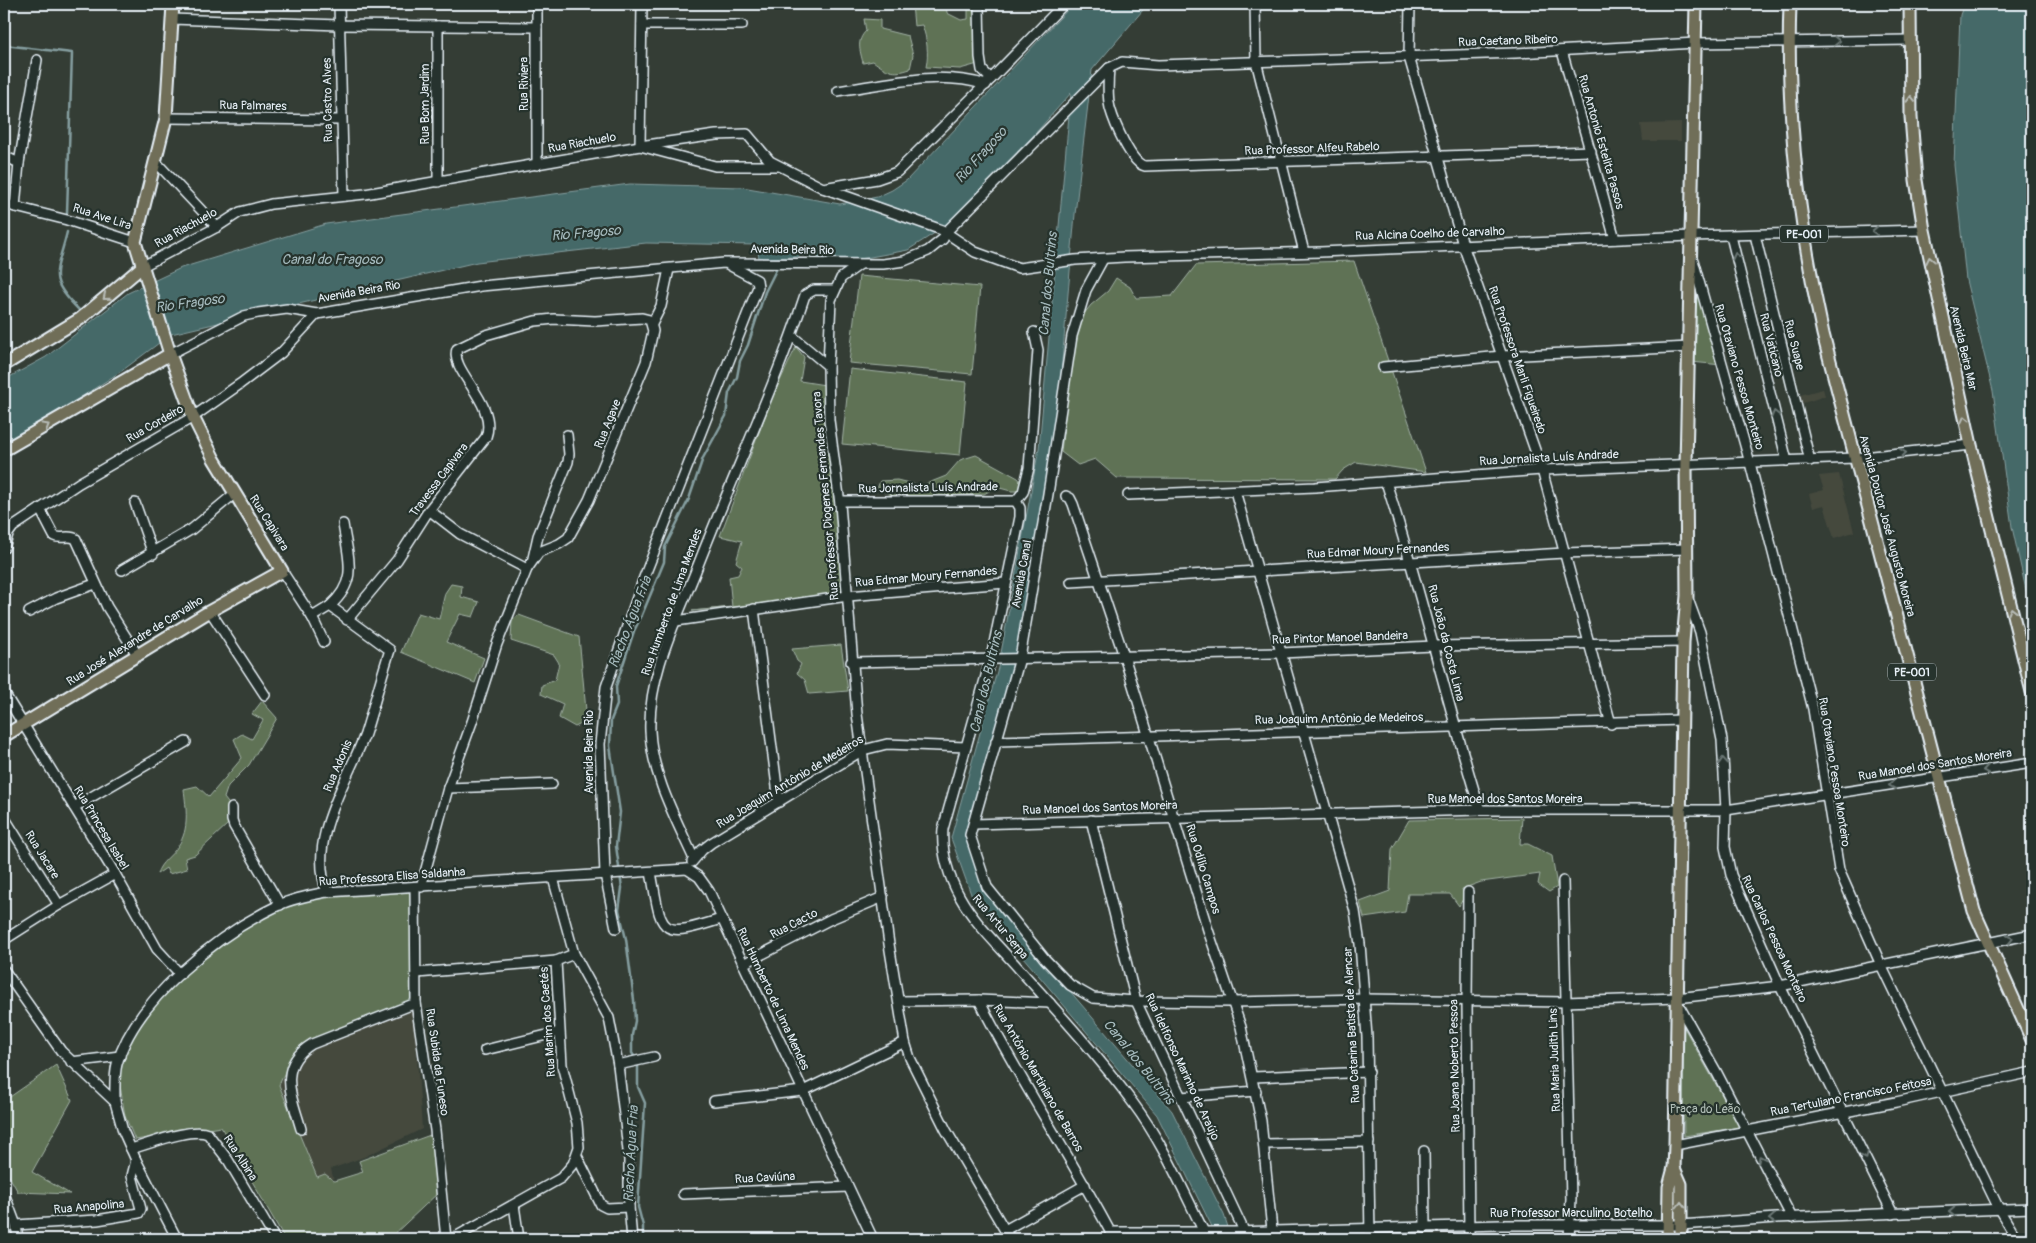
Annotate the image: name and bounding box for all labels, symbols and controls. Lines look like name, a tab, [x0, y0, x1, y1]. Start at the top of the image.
street label: Rua Caetano Ribeiro	[1458, 32, 1559, 50]
one-way arrow	[1834, 36, 1841, 46]
street label: Rua Castro Alves	[320, 57, 336, 143]
street label: Rua Riviera	[517, 57, 532, 111]
street label: Rua Bom Jardim	[418, 63, 433, 145]
street label: Rua Antonio Estelita Passos	[1575, 73, 1628, 212]
one-way arrow	[1906, 95, 1916, 103]
street label: Rua Palmares	[219, 98, 287, 114]
water label: Rio Fragoso	[951, 122, 1012, 186]
street label: Rua Riachuelo	[547, 130, 618, 156]
street label: Rua Professor Alfeu Rabelo	[1244, 139, 1380, 159]
street label: Rua Ave Lira	[71, 200, 134, 234]
street label: Rua Riachuelo	[152, 204, 220, 251]
water label: Rio Fragoso	[551, 221, 623, 244]
street label: Rua Alcina Coelho de Carvalho	[1355, 224, 1506, 244]
road number: PE-001	[1780, 225, 1828, 242]
one-way arrow	[1871, 226, 1879, 237]
water label: Canal dos Bultrins	[1035, 230, 1061, 337]
street label: Avenida Beira Rio	[750, 242, 835, 258]
water label: Canal do Fragoso	[282, 251, 384, 268]
one-way arrow	[1731, 252, 1742, 261]
one-way arrow	[1925, 256, 1935, 265]
street label: Avenida Beira Rio	[316, 277, 402, 307]
street label: Rua Professora Marli Figueiredo	[1485, 284, 1550, 436]
water label: Rio Fragoso	[154, 290, 227, 316]
one-way arrow	[102, 292, 111, 301]
street label: Rua Otaviano Pessoa Monteiro	[1711, 302, 1767, 452]
street label: Avenida Beira Mar	[1946, 304, 1980, 393]
street label: Rua Vaticano	[1756, 311, 1786, 379]
street label: Rua Suape	[1781, 318, 1808, 372]
street label: Rua Professor Diogenes Fernandes Tavora	[809, 391, 843, 601]
street label: Rua Agave	[591, 397, 625, 451]
street label: Rua Cordeiro	[124, 401, 187, 446]
one-way arrow	[1770, 410, 1781, 419]
one-way arrow	[1960, 415, 1971, 424]
one-way arrow	[41, 422, 50, 432]
street label: Avenida Doutor José Augusto Moreira	[1855, 433, 1919, 619]
street label: Travessa Capivara	[406, 440, 472, 520]
street label: Rua Jornalista Luís Andrade	[1479, 447, 1619, 469]
one-way arrow	[1900, 448, 1908, 459]
street label: Rua Jornalista Luís Andrade	[858, 479, 998, 497]
street label: Rua Capivara	[246, 492, 292, 554]
street label: Rua Humberto de Lima Mendes	[638, 526, 706, 678]
street label: Avenida Canal	[1009, 539, 1035, 609]
street label: Rua Edmar Moury Fernandes	[1306, 540, 1450, 562]
street label: Rua Edmar Moury Fernandes	[854, 563, 998, 591]
water label: Riacho Água Fria	[605, 572, 656, 670]
street label: Rua João da Costa Lima	[1424, 583, 1468, 703]
street label: Rua José Alexandre de Carvalho	[64, 592, 207, 689]
one-way arrow	[2007, 608, 2017, 616]
water label: Canal dos Bultrins	[966, 628, 1006, 735]
street label: Rua Pintor Manoel Bandeira	[1272, 628, 1409, 648]
road number: PE-001	[1888, 664, 1936, 680]
street label: Rua Otaviano Pessoa Monteiro	[1815, 696, 1853, 848]
street label: Avenida Beira Rio	[582, 709, 597, 794]
street label: Rua Joaquim Antônio de Medeiros	[1255, 710, 1424, 728]
street label: Rua Joaquim Antônio de Medeiros	[714, 732, 867, 832]
street label: Rua Adonis	[320, 737, 356, 794]
street label: Rua Manoel dos Santos Moreira	[1857, 745, 2013, 785]
one-way arrow	[1718, 757, 1729, 765]
one-way arrow	[1982, 765, 1991, 775]
one-way arrow	[1888, 779, 1896, 789]
street label: Rua Princesa Isabel	[70, 783, 132, 873]
street label: Rua Manoel dos Santos Moreira	[1427, 792, 1583, 807]
street label: Rua Manoel dos Santos Moreira	[1022, 798, 1178, 818]
street label: Rua Odílio Campos	[1182, 822, 1224, 916]
street label: Rua Jacare	[21, 828, 63, 882]
street label: Rua Professora Elisa Saldanha	[318, 864, 466, 890]
street label: Rua Carlos Pessoa Monteiro	[1738, 873, 1810, 1005]
street label: Rua Artur Serpa	[969, 892, 1032, 963]
street label: Rua Cacto	[768, 905, 821, 942]
street label: Rua Humberto de Lima Mendes	[733, 925, 813, 1073]
one-way arrow	[2005, 934, 2014, 945]
street label: Rua Catarina Batista de Alencar	[1340, 946, 1364, 1104]
street label: Rua Marim dos Caetés	[537, 966, 559, 1078]
street label: Rua Idelfonso Marinho de Araújo	[1141, 991, 1223, 1143]
street label: Rua Joana Noberto Pessoa	[1446, 999, 1464, 1133]
street label: Rua Antônio Martiniano de Barros	[990, 1002, 1087, 1155]
street label: Rua Subida da Funeso	[422, 1007, 452, 1117]
street label: Rua Maria Judith Lins	[1546, 1007, 1564, 1112]
water label: Canal dos Bultrins	[1100, 1016, 1179, 1109]
street label: Rua Tertuliano Francisco Feitosa	[1769, 1074, 1933, 1120]
park label: Praça do Leão	[1670, 1102, 1741, 1117]
water label: Riacho Água Fria	[620, 1104, 642, 1203]
street label: Rua Albina	[220, 1132, 261, 1184]
one-way arrow	[1859, 1151, 1869, 1160]
one-way arrow	[1757, 1155, 1767, 1164]
street label: Rua Caviúna	[735, 1169, 796, 1187]
street label: Rua Anapolina	[53, 1196, 125, 1218]
one-way arrow	[1676, 1200, 1686, 1208]
street label: Rua Professor Marculino Botelho	[1490, 1206, 1653, 1221]
one-way arrow	[1948, 1207, 1956, 1218]
one-way arrow	[1768, 1213, 1776, 1224]

